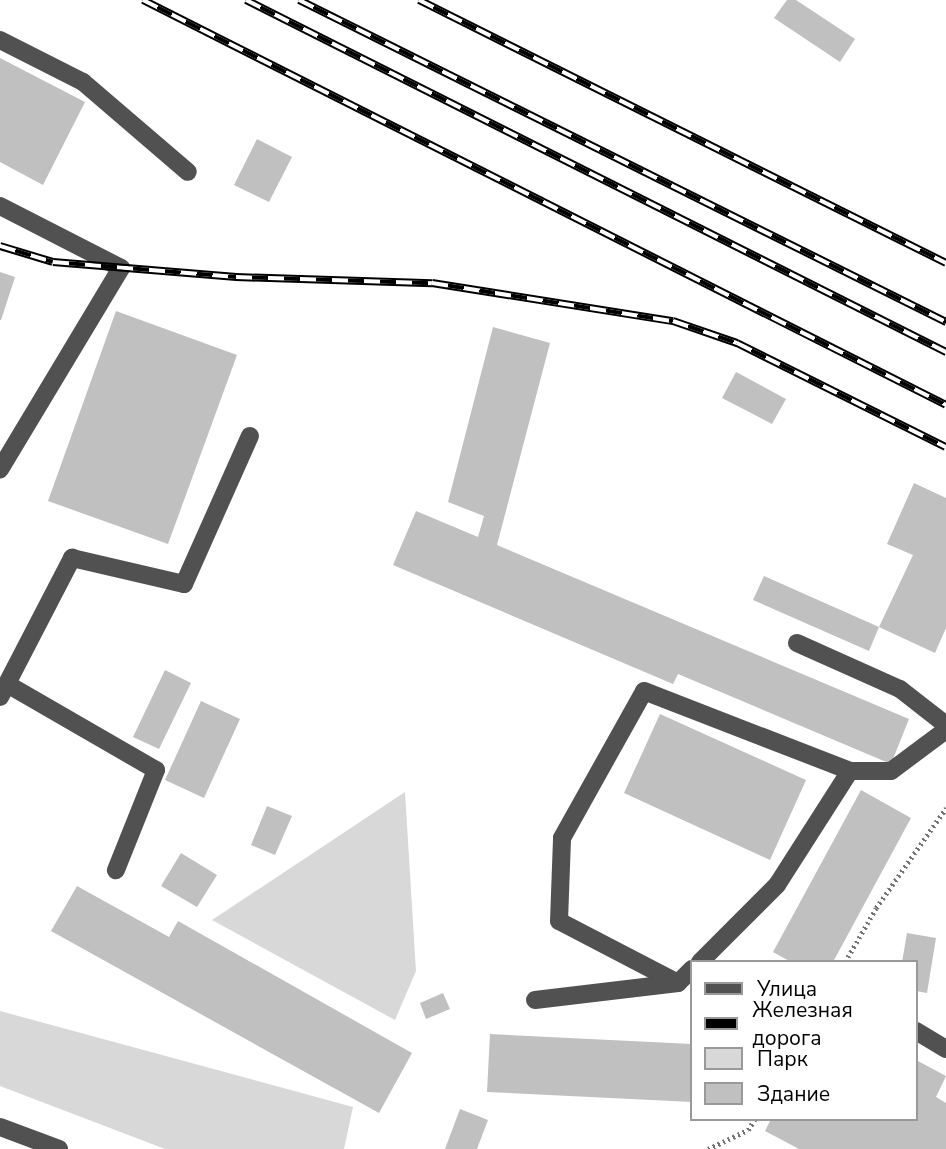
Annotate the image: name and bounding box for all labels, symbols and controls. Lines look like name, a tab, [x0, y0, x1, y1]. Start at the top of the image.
legend	[690, 960, 918, 1121]
text: Улица	[757, 975, 817, 1003]
text: Железная дорога	[752, 996, 853, 1052]
text: Парк	[757, 1045, 808, 1073]
text: Здание	[757, 1080, 830, 1108]

